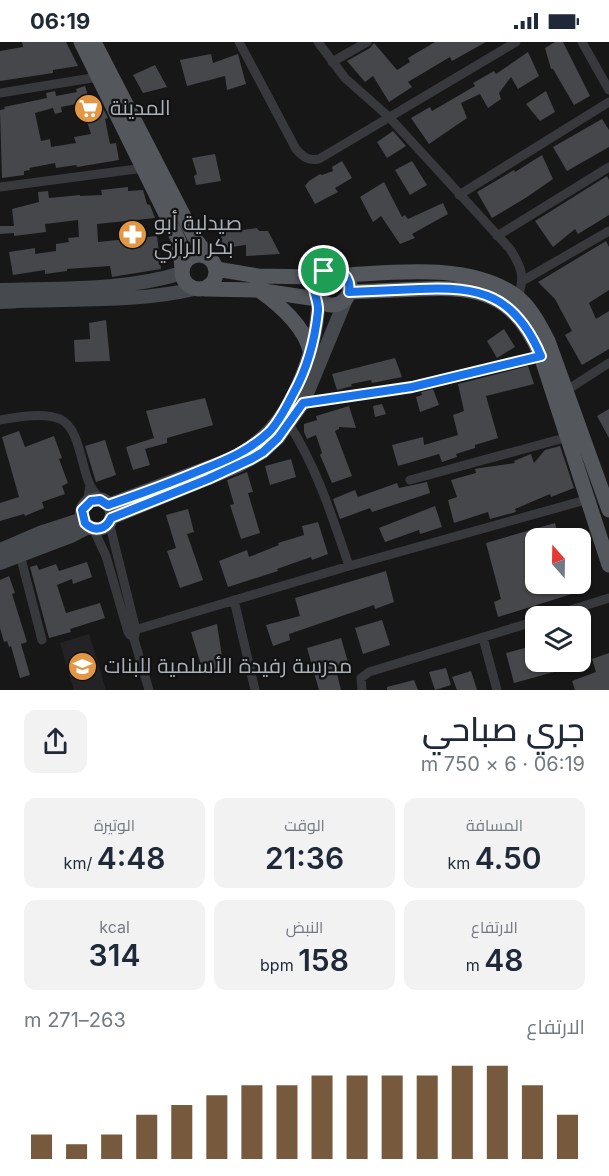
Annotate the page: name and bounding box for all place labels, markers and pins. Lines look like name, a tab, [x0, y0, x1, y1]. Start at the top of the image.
supermarket icon: المدينة	[73, 92, 105, 124]
place label: المدينة	[110, 95, 171, 120]
place label: صيدلية أبو بكر الرازي	[154, 210, 242, 263]
pharmacy icon: صيدلية أبو بكر الرازي	[117, 219, 149, 251]
pin	[298, 245, 349, 296]
school or university icon: مدرسة رفيدة الأسلمية للبنات	[67, 650, 99, 682]
place label: مدرسة رفيدة الأسلمية للبنات	[104, 653, 352, 678]

